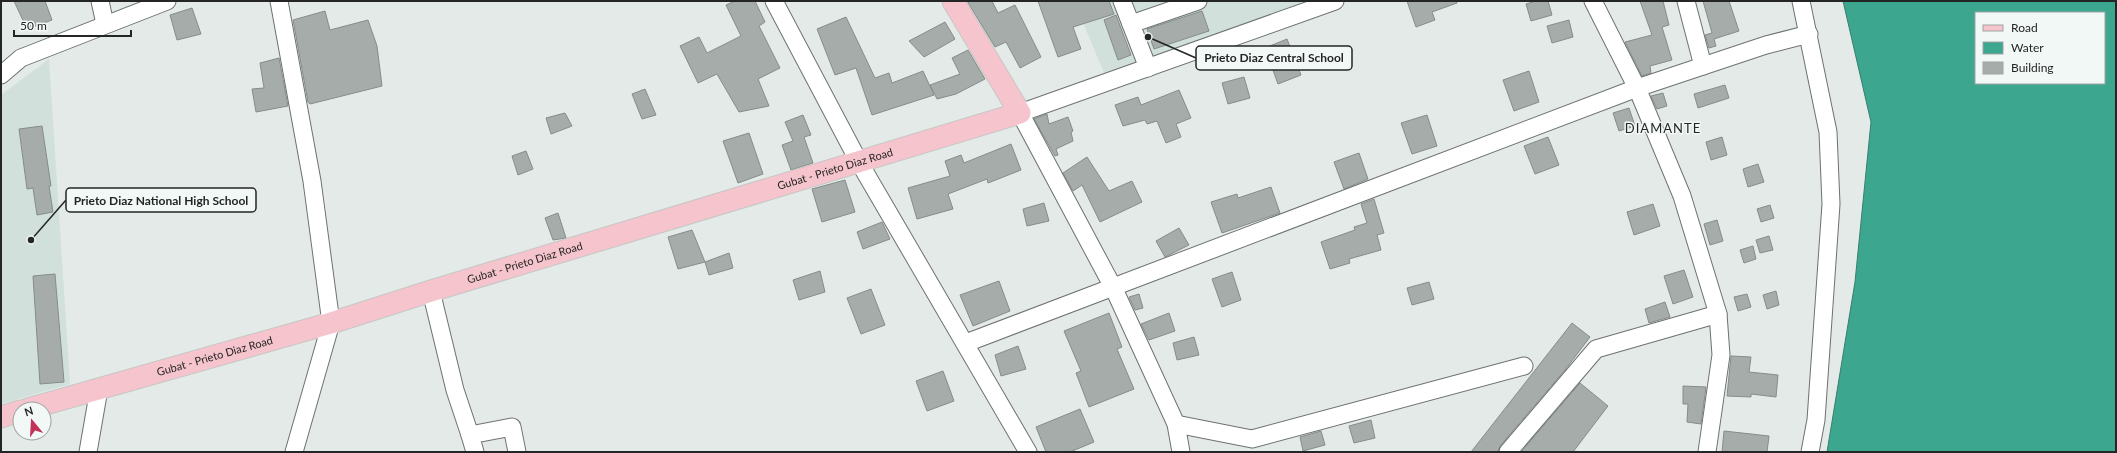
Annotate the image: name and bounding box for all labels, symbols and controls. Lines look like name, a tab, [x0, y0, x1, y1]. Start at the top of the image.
scale bar	[14, 12, 131, 38]
legend	[1975, 12, 2105, 84]
text: 50 m	[20, 18, 47, 33]
text: Road	[2011, 20, 2038, 35]
text: Water	[2011, 40, 2044, 55]
callout: Prieto Diaz Central School	[1196, 46, 1352, 70]
text: Prieto Diaz Central School	[1204, 50, 1344, 65]
text: Building	[2011, 60, 2054, 75]
district label: DIAMANTE	[1625, 120, 1701, 136]
street label: Gubat - Prieto Diaz Road	[776, 145, 894, 192]
callout: Prieto Diaz National High School	[66, 188, 256, 212]
text: Prieto Diaz National High School	[74, 193, 248, 208]
street label: Gubat - Prieto Diaz Road	[465, 239, 584, 286]
street label: Gubat - Prieto Diaz Road	[155, 333, 274, 378]
north arrow	[12, 401, 52, 441]
text: N	[23, 404, 35, 419]

